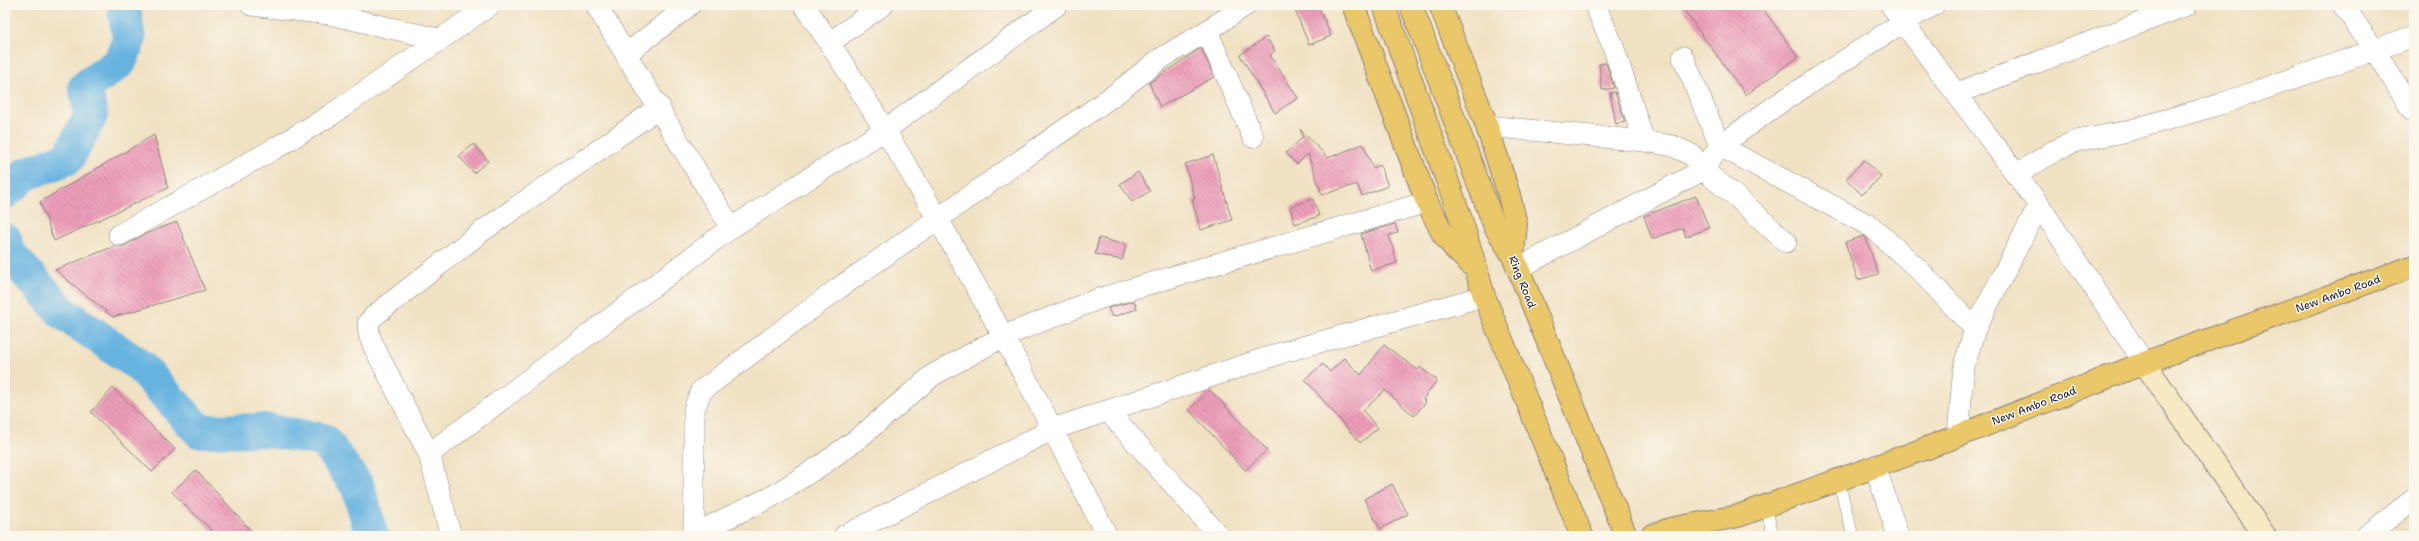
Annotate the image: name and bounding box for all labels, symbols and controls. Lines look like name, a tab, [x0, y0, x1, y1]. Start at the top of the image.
street label: Ring Road	[1505, 254, 1539, 310]
street label: New Ambo Road	[2293, 272, 2383, 316]
street label: New Ambo Road	[1990, 383, 2078, 429]

